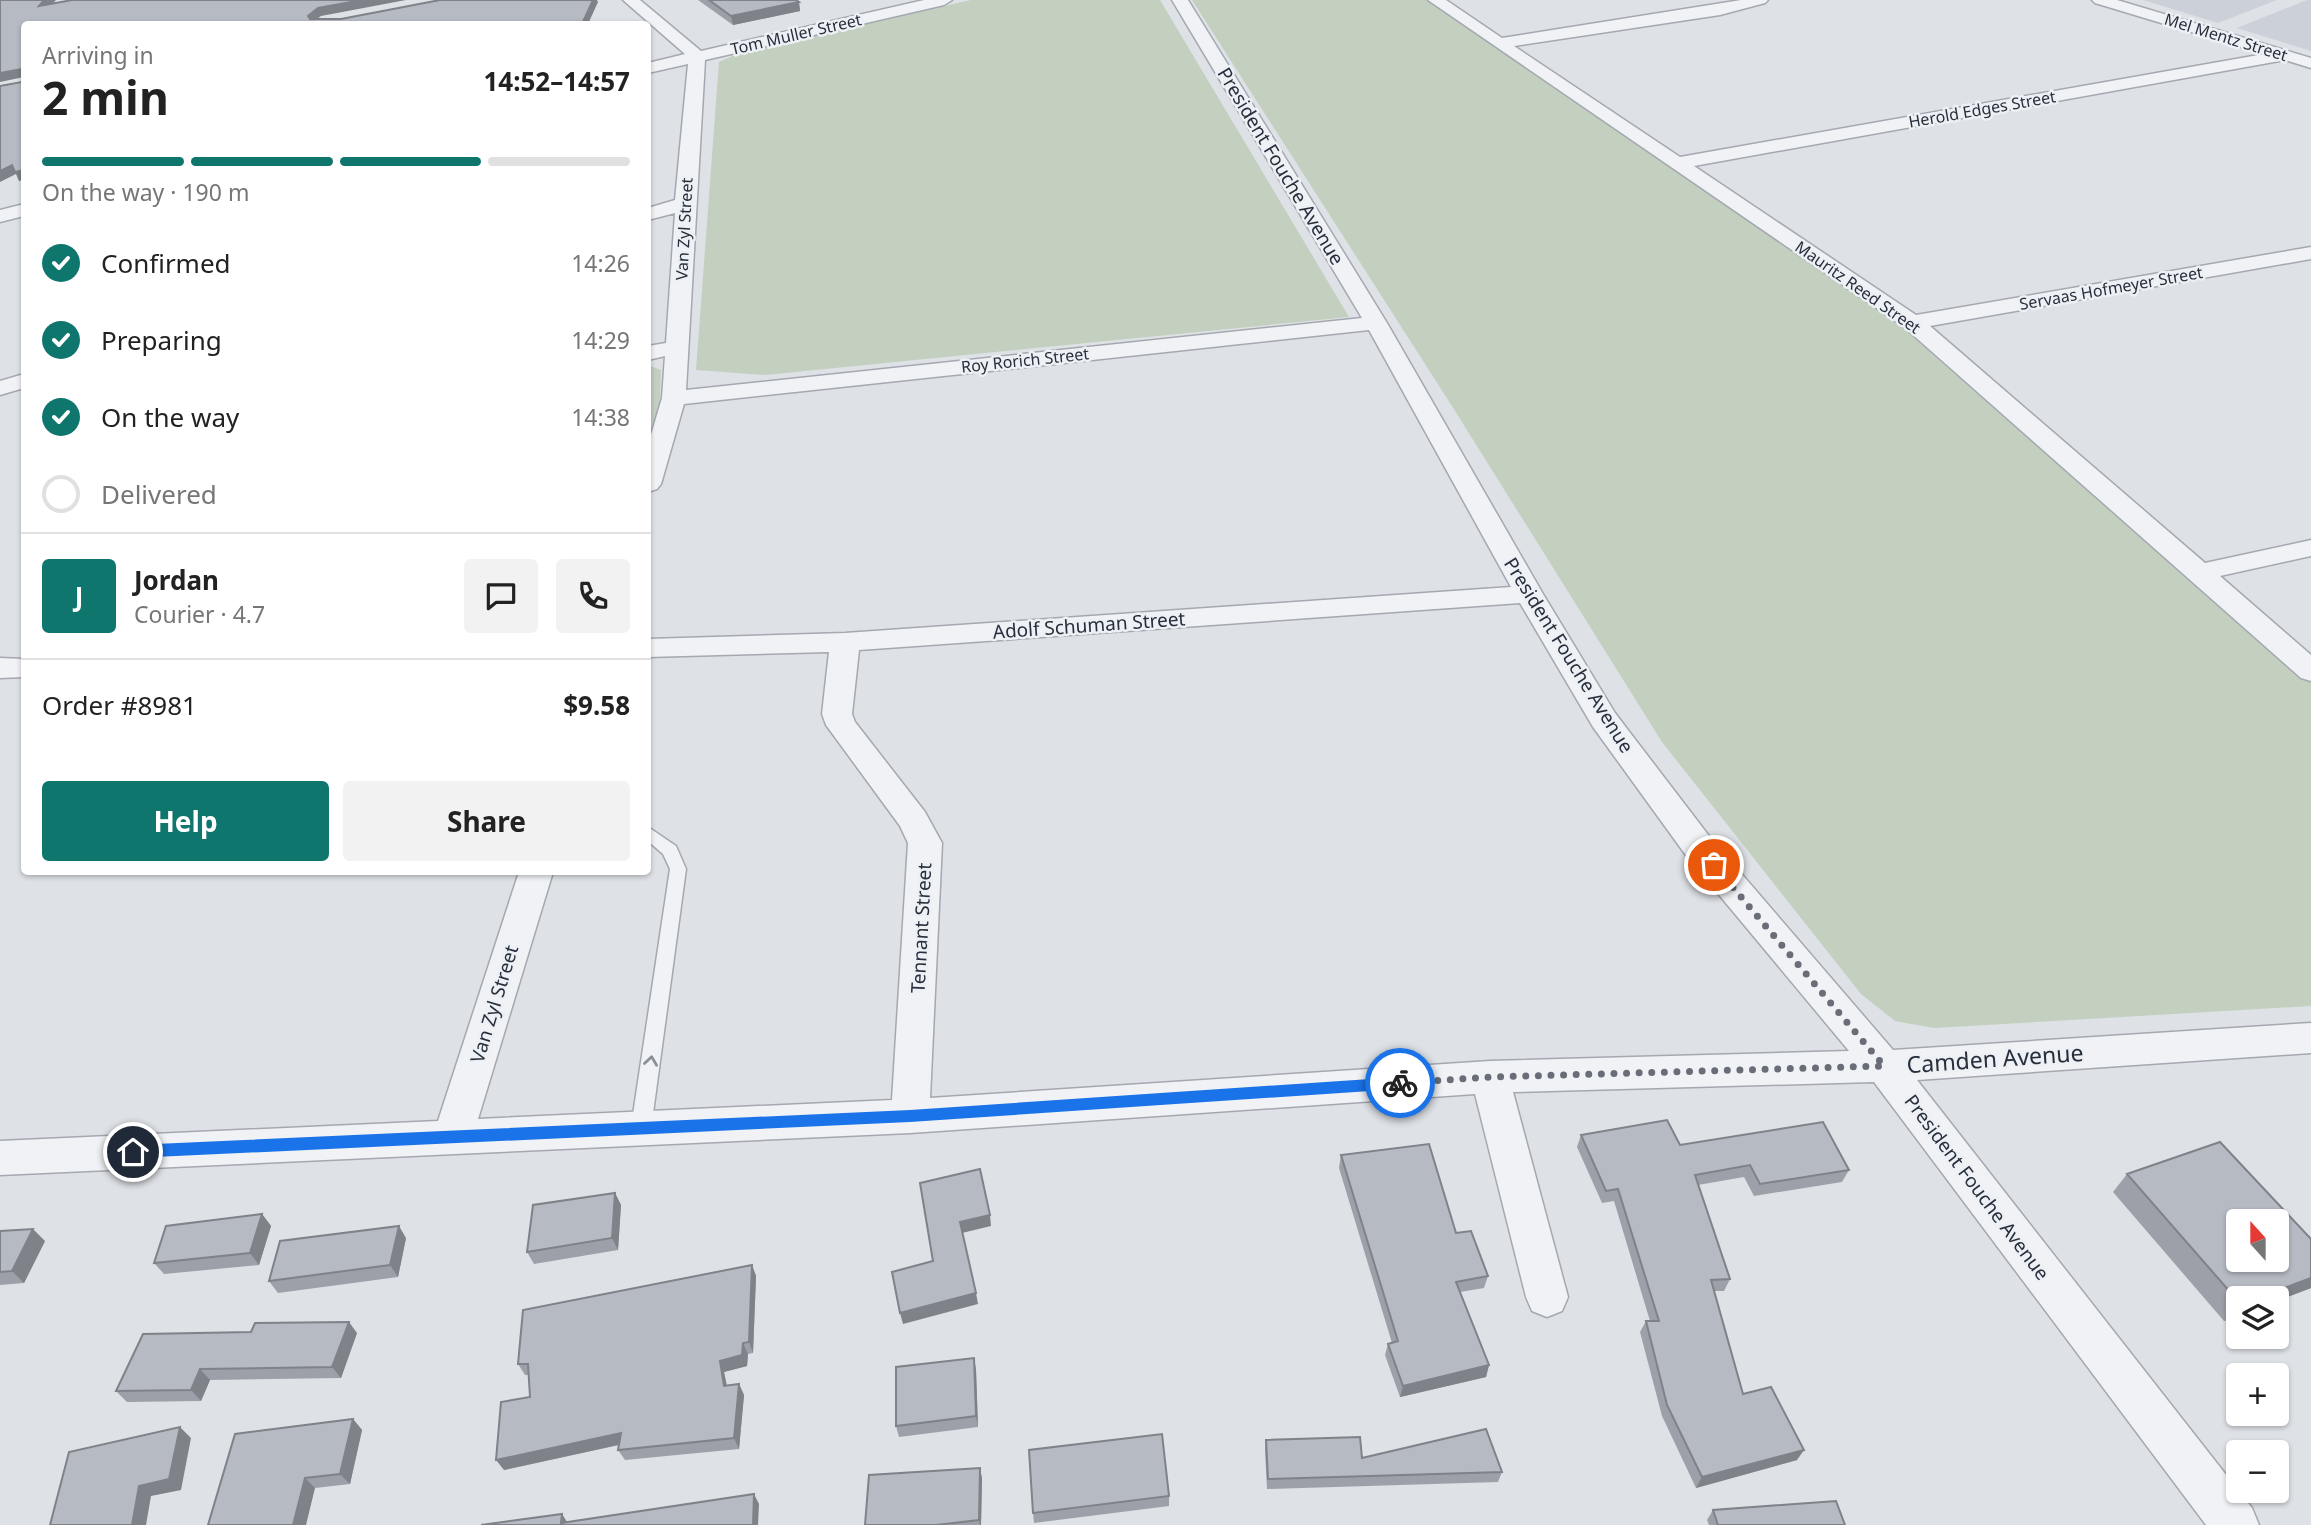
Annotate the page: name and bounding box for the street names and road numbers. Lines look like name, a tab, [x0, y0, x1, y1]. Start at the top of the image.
street label: Tom Muller Street	[728, 8, 864, 60]
street label: Mel Mentz Street	[2162, 8, 2290, 66]
street label: President Fouche Avenue	[1212, 62, 1350, 270]
street label: Herold Edges Street	[1907, 85, 2058, 133]
street label: Van Zyl Street	[670, 177, 698, 281]
street label: Mauritz Reed Street	[1791, 235, 1925, 339]
street label: Servaas Hofmeyer Street	[2018, 261, 2205, 315]
street label: Roy Rorich Street	[960, 342, 1090, 378]
street label: President Fouche Avenue	[1498, 552, 1640, 758]
street label: Adolf Schuman Street	[992, 605, 1186, 645]
street label: Tennant Street	[905, 862, 937, 994]
street label: Van Zyl Street	[464, 942, 524, 1066]
street label: Camden Avenue	[1906, 1036, 2084, 1080]
street label: President Fouche Avenue	[1899, 1089, 2055, 1285]

